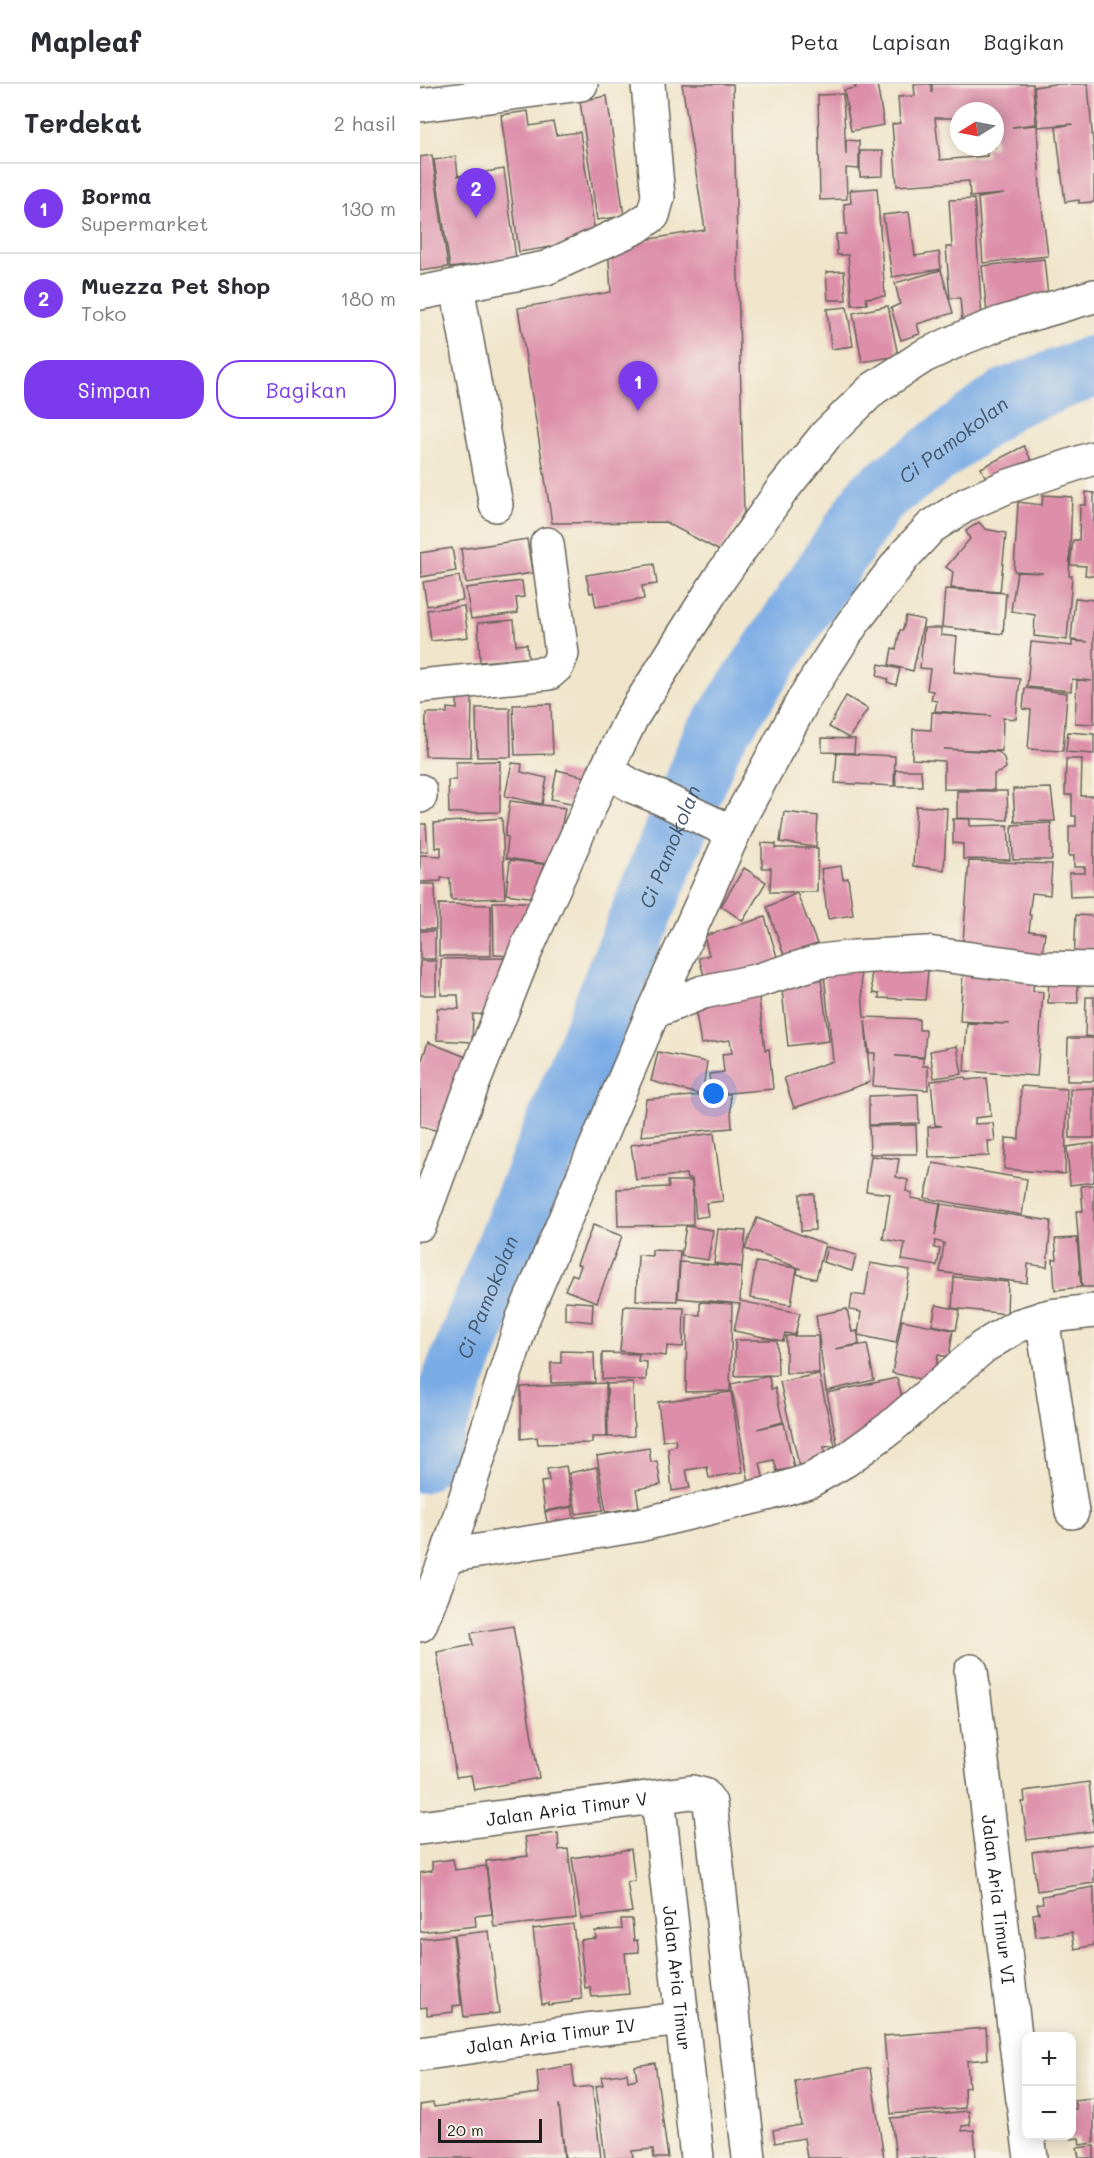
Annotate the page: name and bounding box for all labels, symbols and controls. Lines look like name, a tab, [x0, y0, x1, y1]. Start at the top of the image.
text: Mapleaf	[30, 23, 141, 59]
text: Peta	[791, 28, 839, 55]
text: Lapisan	[872, 28, 950, 55]
text: Bagikan	[983, 28, 1064, 55]
north arrow	[950, 102, 1004, 156]
text: Terdekat	[24, 106, 142, 140]
text: 2 hasil	[334, 110, 396, 136]
pin: 2	[456, 168, 496, 218]
text: Borma	[81, 181, 152, 210]
text: 1	[39, 195, 48, 221]
text: 130 m	[341, 195, 396, 221]
text: Supermarket	[81, 210, 208, 236]
text: Muezza Pet Shop	[81, 271, 270, 300]
text: 2	[38, 285, 49, 311]
text: 180 m	[340, 285, 396, 311]
text: Toko	[81, 300, 126, 326]
button: Simpan	[24, 360, 204, 419]
button: Bagikan	[216, 360, 396, 419]
pin: 1	[618, 362, 658, 411]
water label: Ci Pamokolan	[893, 390, 1013, 489]
water label: Ci Pamokolan	[633, 781, 706, 912]
your location	[699, 1079, 728, 1108]
water label: Ci Pamokolan	[450, 1232, 523, 1362]
street label: Jalan Aria Timur V	[484, 1786, 649, 1831]
street label: Jalan Aria Timur VI	[976, 1813, 1021, 1986]
street label: Jalan Aria Timur	[658, 1904, 697, 2052]
street label: Jalan Aria Timur IV	[464, 2012, 637, 2059]
map controls	[1022, 2032, 1076, 2140]
button: +	[1022, 2032, 1076, 2086]
button: −	[1022, 2086, 1076, 2140]
scale bar	[438, 2116, 542, 2144]
text: 20 m	[447, 2119, 484, 2140]

